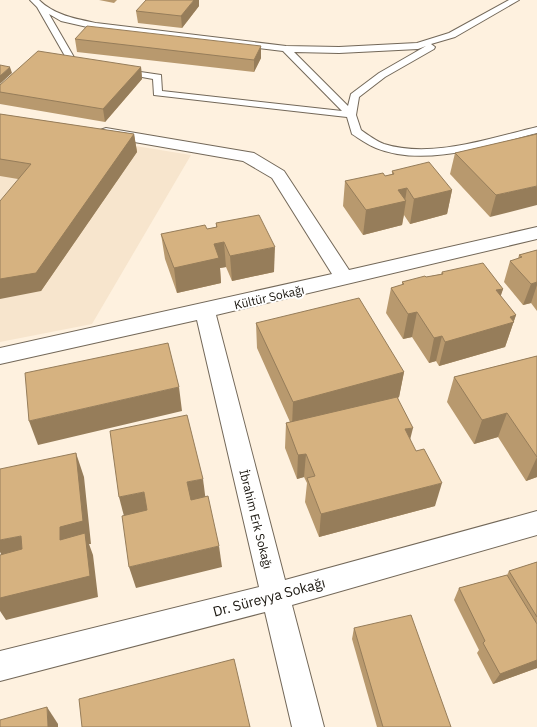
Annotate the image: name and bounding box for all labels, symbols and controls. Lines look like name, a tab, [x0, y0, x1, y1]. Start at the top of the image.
street label: Kültür Sokağı	[232, 282, 306, 312]
street label: İbrahim Erk Sokağı	[236, 468, 276, 570]
street label: Dr. Süreyya Sokağı	[211, 573, 327, 621]

